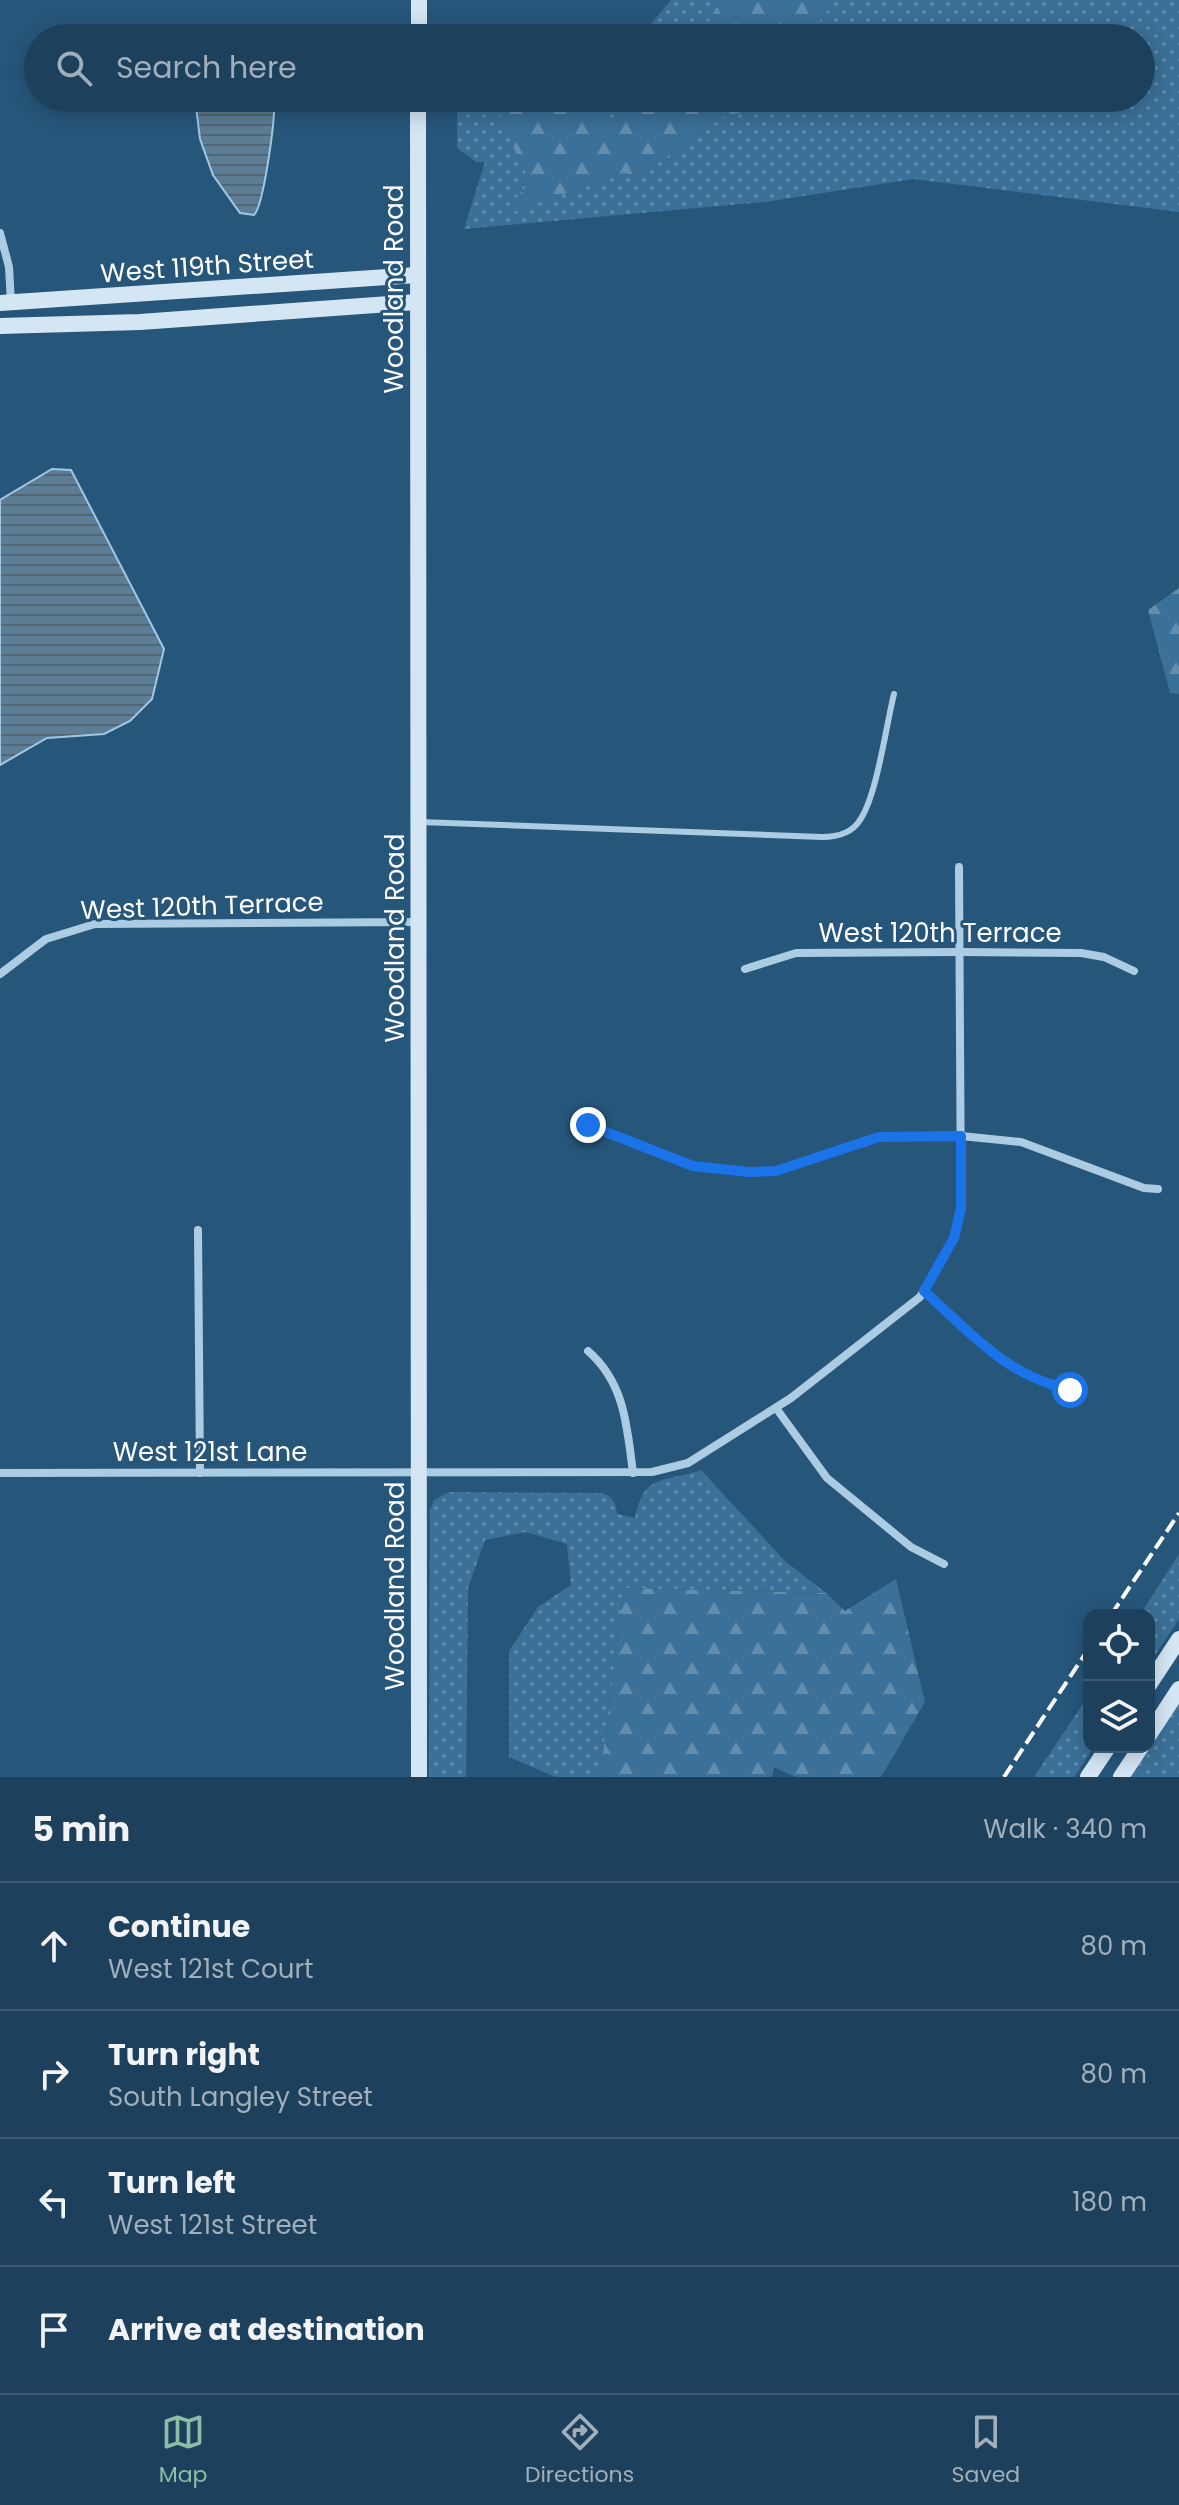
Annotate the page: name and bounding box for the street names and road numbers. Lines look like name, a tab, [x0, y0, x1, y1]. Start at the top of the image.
street label: Woodland Road	[376, 185, 412, 393]
street label: West 119th Street	[99, 241, 315, 291]
street label: Woodland Road	[377, 834, 413, 1042]
street label: West 120th Terrace	[80, 884, 324, 928]
street label: West 120th Terrace	[818, 915, 1062, 951]
street label: West 121st Lane	[113, 1434, 307, 1470]
street label: Woodland Road	[377, 1482, 413, 1690]

